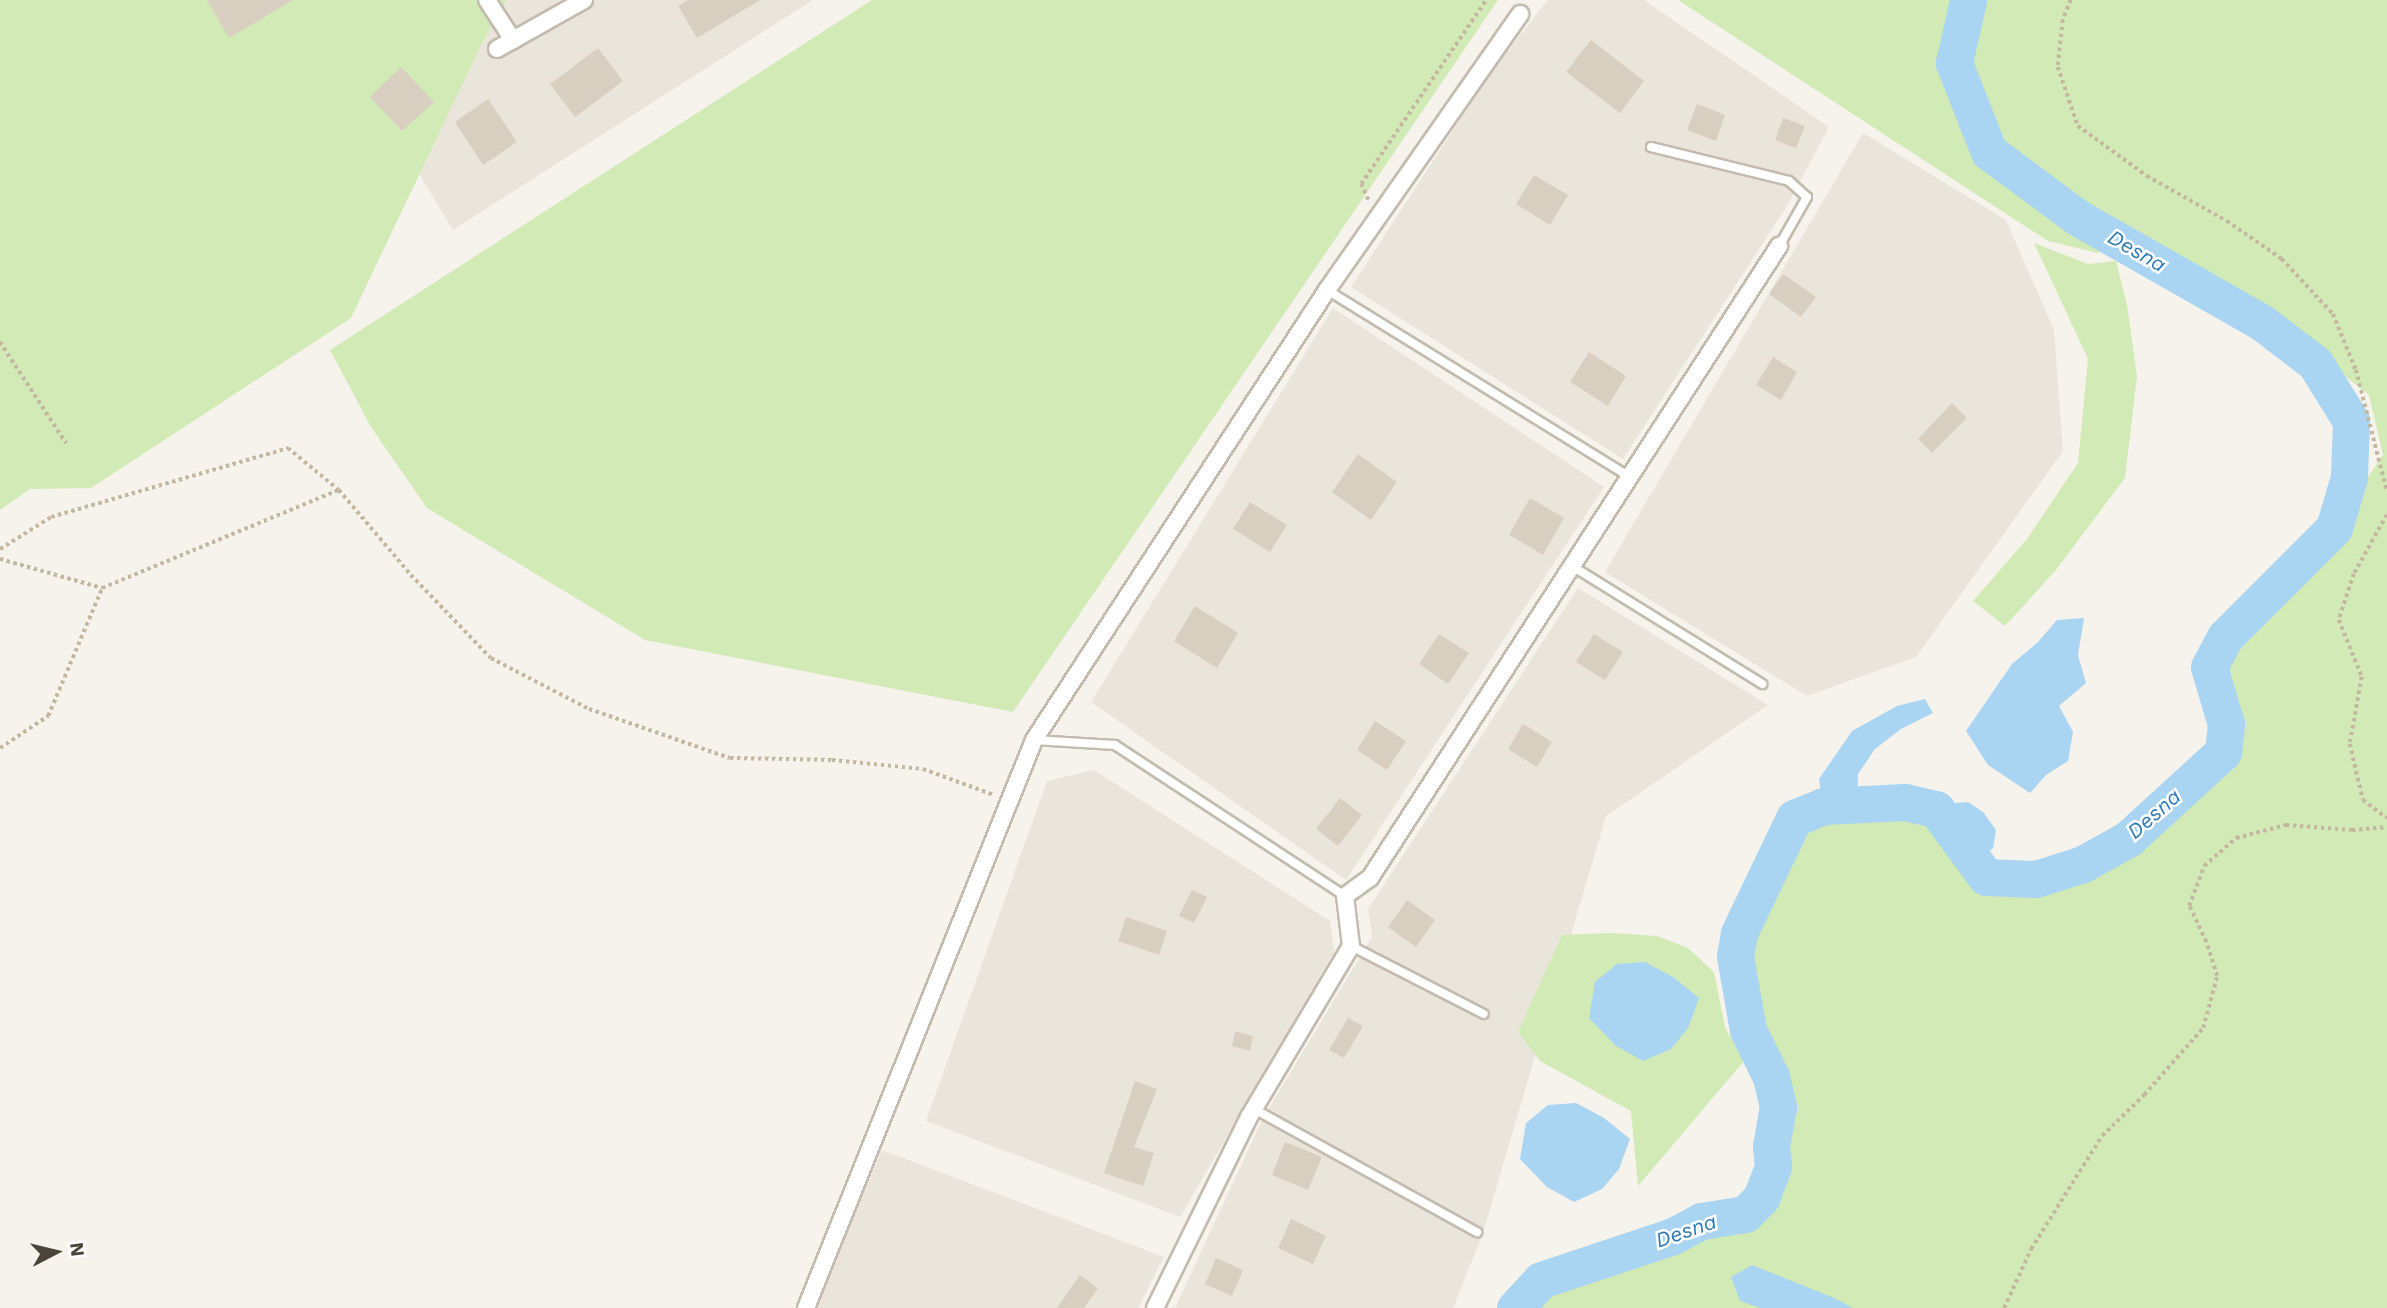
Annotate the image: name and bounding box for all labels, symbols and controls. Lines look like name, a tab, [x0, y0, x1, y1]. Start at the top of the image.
water label: Desna	[2103, 224, 2171, 278]
water label: Desna	[2122, 784, 2186, 844]
water label: Desna	[1652, 1209, 1720, 1253]
north arrow	[21, 1217, 91, 1287]
text: N	[65, 1241, 90, 1258]

